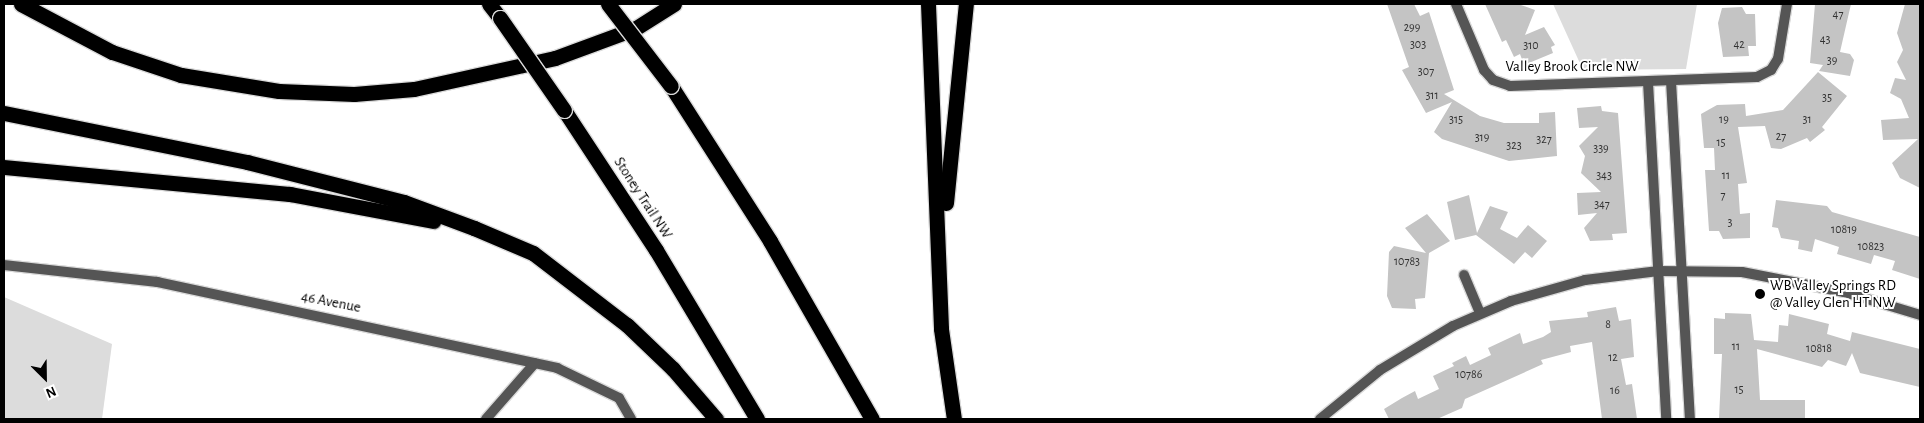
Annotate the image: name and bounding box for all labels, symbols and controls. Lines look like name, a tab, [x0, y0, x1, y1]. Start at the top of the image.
house number: 47	[1833, 8, 1843, 22]
house number: 299	[1404, 21, 1420, 35]
house number: 43	[1820, 33, 1830, 47]
house number: 303	[1410, 38, 1426, 52]
house number: 42	[1733, 38, 1745, 52]
house number: 310	[1523, 39, 1539, 53]
house number: 39	[1827, 54, 1837, 68]
street label: Valley Brook Circle NW	[1505, 58, 1639, 76]
house number: 307	[1418, 65, 1434, 79]
house number: 311	[1425, 89, 1439, 103]
house number: 35	[1822, 91, 1832, 105]
house number: 315	[1449, 113, 1463, 127]
house number: 19	[1719, 113, 1729, 127]
house number: 31	[1802, 113, 1812, 127]
house number: 27	[1776, 130, 1786, 144]
house number: 319	[1475, 131, 1489, 145]
house number: 327	[1536, 133, 1552, 147]
house number: 15	[1716, 136, 1726, 150]
house number: 323	[1506, 139, 1522, 153]
house number: 339	[1593, 142, 1609, 156]
street label: Stoney Trail NW	[610, 154, 676, 242]
house number: 343	[1596, 169, 1612, 183]
house number: 11	[1722, 169, 1730, 183]
house number: 7	[1720, 189, 1726, 203]
house number: 347	[1594, 198, 1610, 212]
house number: 3	[1728, 216, 1732, 230]
house number: 10819	[1831, 223, 1857, 237]
house number: 10823	[1858, 240, 1884, 254]
house number: 10783	[1394, 255, 1420, 269]
place label: WB Valley Springs RD @ Valley Glen HT NW	[1770, 276, 1896, 311]
street label: 46 Avenue	[300, 287, 362, 317]
marker: WB Valley Springs RD @ Valley Glen HT NW	[1754, 288, 1766, 300]
house number: 8	[1605, 318, 1611, 332]
house number: 11	[1732, 340, 1740, 354]
house number: 10818	[1806, 342, 1832, 356]
house number: 12	[1608, 351, 1618, 365]
north arrow	[20, 353, 70, 403]
house number: 10786	[1456, 368, 1482, 382]
text: N	[44, 383, 58, 400]
house number: 15	[1734, 383, 1744, 397]
house number: 16	[1610, 384, 1620, 398]

